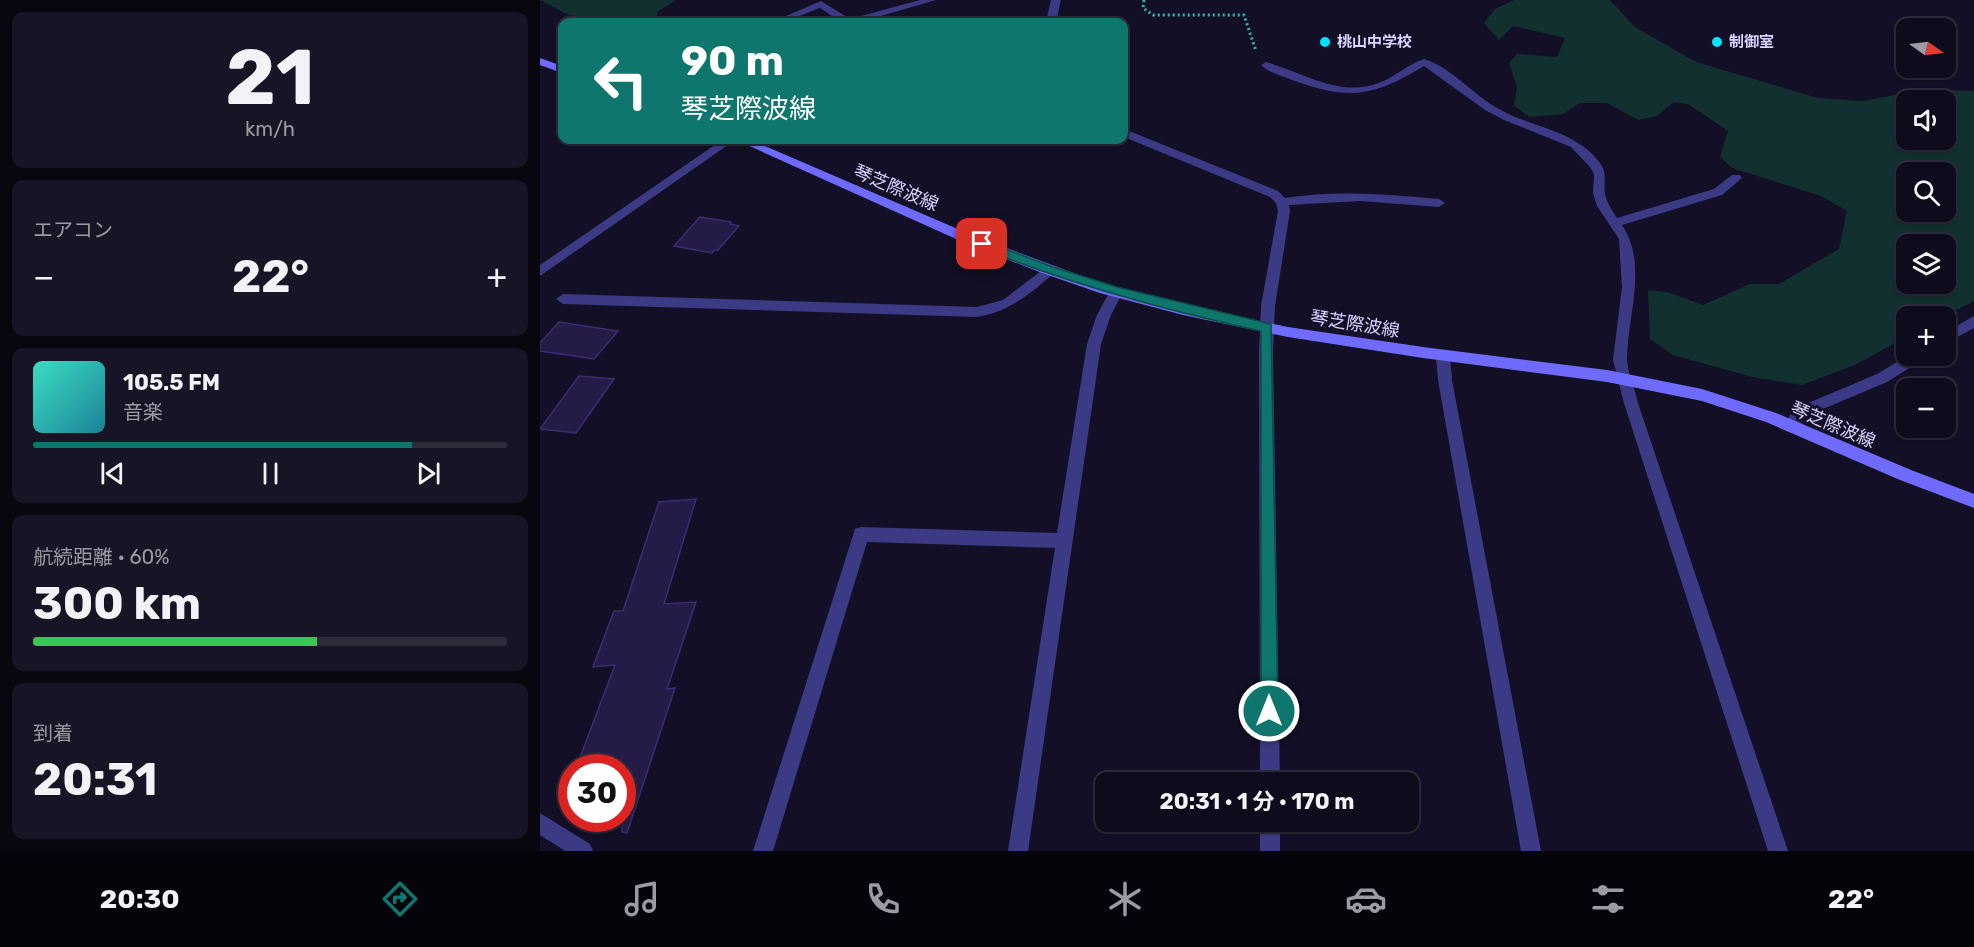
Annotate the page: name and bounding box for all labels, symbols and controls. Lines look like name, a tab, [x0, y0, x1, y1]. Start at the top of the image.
north arrow	[1896, 18, 1956, 78]
map controls	[1896, 18, 1956, 438]
text: 21	[225, 31, 315, 124]
place label: 桃山中学校	[1337, 33, 1412, 51]
place label: 制御室	[1729, 33, 1774, 51]
marker: 桃山中学校	[1318, 35, 1332, 49]
marker: 制御室	[1710, 35, 1724, 49]
text: 90 m	[681, 36, 784, 86]
icon: left	[582, 42, 660, 120]
button: sound	[1896, 90, 1956, 150]
text: 琴芝際波線	[681, 93, 816, 125]
text: km/h	[245, 117, 295, 141]
street label: 琴芝際波線	[850, 160, 942, 216]
button: search	[1896, 162, 1956, 222]
text: エアコン	[33, 218, 113, 242]
pin	[956, 218, 1007, 269]
icon: arrive	[965, 227, 998, 260]
button: layers	[1896, 234, 1956, 294]
text: 22°	[232, 250, 309, 303]
text: −	[33, 257, 54, 296]
text: +	[486, 257, 507, 296]
street label: 琴芝際波線	[1309, 306, 1401, 342]
button: +	[1896, 306, 1956, 366]
text: 105.5 FM	[123, 369, 220, 396]
button: −	[1896, 378, 1956, 438]
street label: 琴芝際波線	[1787, 397, 1879, 453]
text: 音楽	[123, 400, 163, 424]
icon: previous	[96, 457, 129, 490]
icon: pause	[254, 457, 287, 490]
icon: next	[412, 457, 445, 490]
text: 航続距離 · 60%	[33, 545, 169, 569]
text: 300 km	[33, 577, 201, 630]
position arrow	[1237, 679, 1301, 743]
text: 到着	[33, 721, 73, 745]
text: 20:31	[33, 753, 157, 806]
speed limit sign: 30	[558, 754, 636, 832]
text: 20:31 · 1 分 · 170 m	[1159, 788, 1355, 815]
icon: directions	[379, 878, 421, 920]
icon: music	[621, 878, 663, 920]
icon: phone	[862, 878, 904, 920]
icon: climate	[1104, 878, 1146, 920]
icon: car	[1345, 878, 1387, 920]
icon: filters	[1587, 878, 1629, 920]
text: 20:30	[100, 883, 180, 915]
text: 22°	[1828, 883, 1874, 915]

